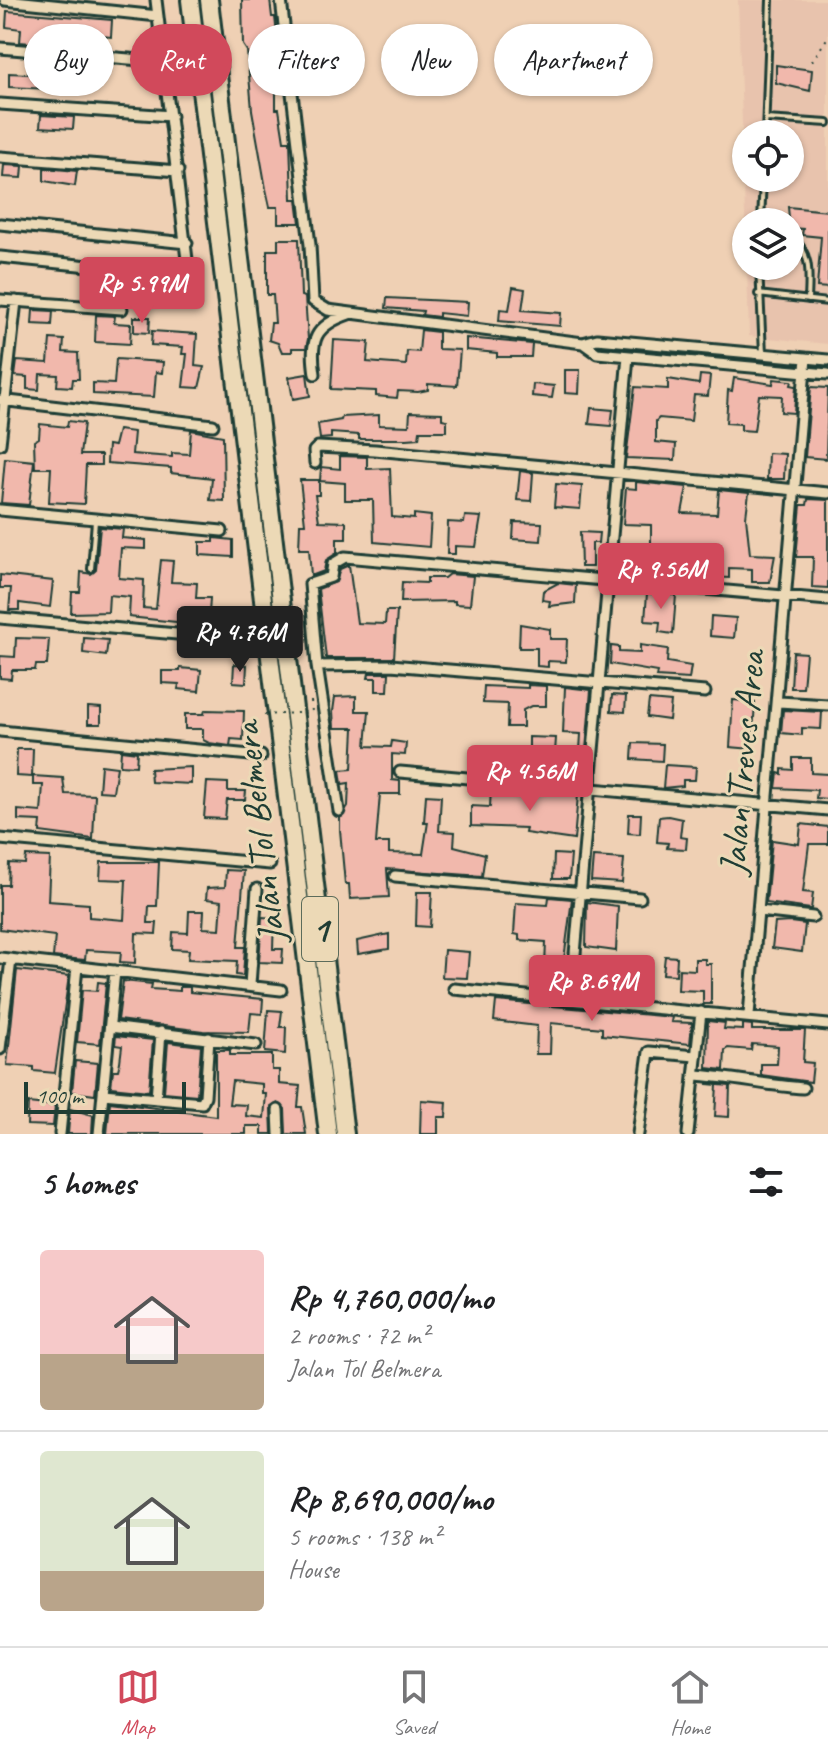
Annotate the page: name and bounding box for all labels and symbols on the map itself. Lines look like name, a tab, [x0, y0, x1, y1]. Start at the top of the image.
pin: Rp 5.99M	[59, 257, 225, 325]
pin: Rp 9.56M	[578, 543, 744, 611]
pin: Rp 4.76M	[157, 606, 323, 674]
street label: Jalan Treves Area	[709, 646, 775, 879]
street label: Jalan Tol Belmera	[222, 716, 296, 948]
pin: Rp 4.56M	[447, 745, 613, 813]
road number: 1	[302, 897, 338, 961]
pin: Rp 8.69M	[509, 955, 675, 1023]
scale bar	[24, 1078, 186, 1114]

